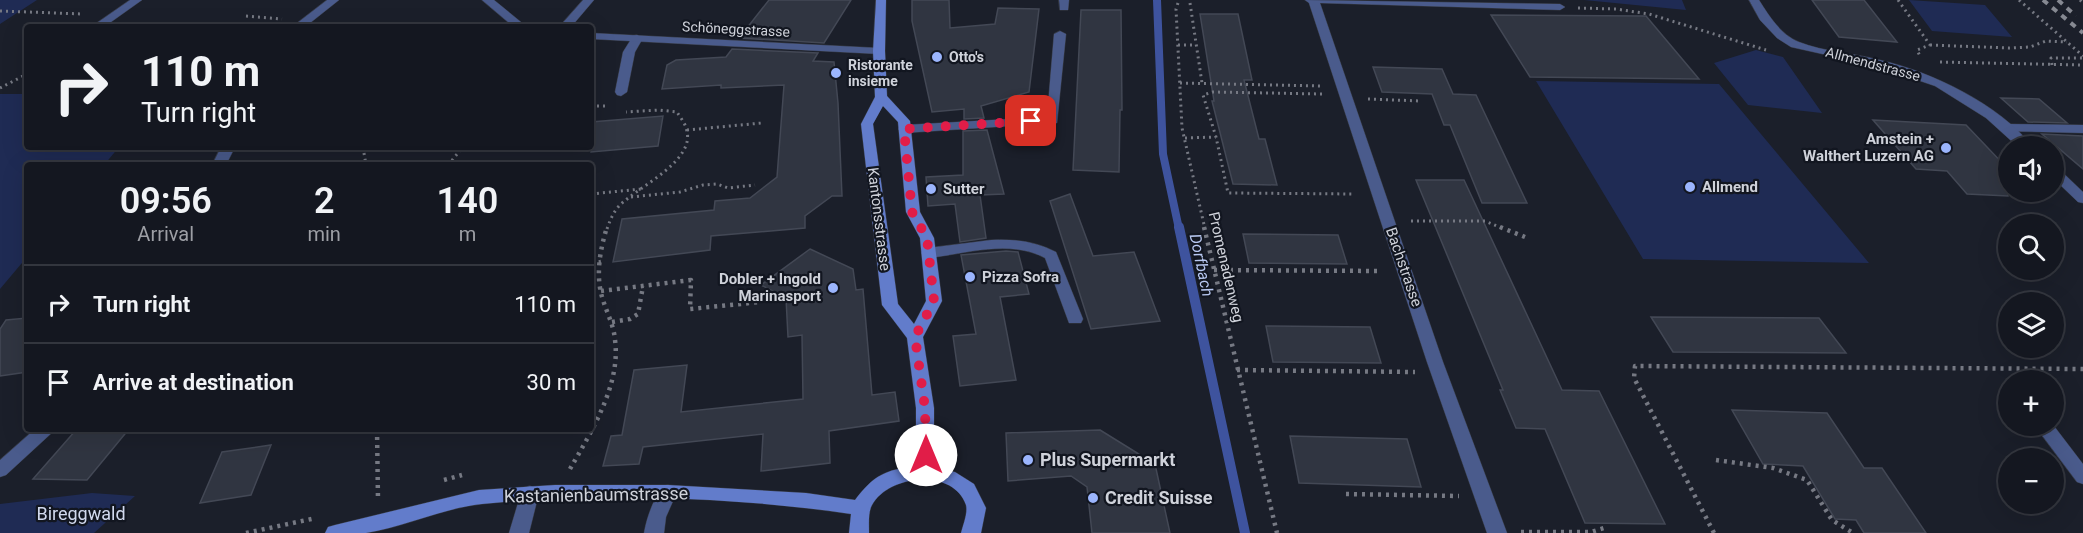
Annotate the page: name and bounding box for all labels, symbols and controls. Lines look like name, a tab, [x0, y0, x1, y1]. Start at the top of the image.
street label: Schöneggstrasse	[682, 18, 790, 40]
street label: Allmendstrasse	[1824, 44, 1922, 84]
text: 110 m	[141, 47, 260, 96]
icon: right	[42, 48, 120, 126]
place label: Otto's	[949, 49, 984, 65]
marker: Otto's	[930, 50, 944, 64]
place label: Ristorante insieme	[848, 57, 913, 89]
marker: Ristorante insieme	[829, 66, 843, 80]
pin	[1005, 95, 1056, 146]
text: Turn right	[141, 97, 256, 129]
icon: arrive	[1014, 104, 1047, 137]
place label: Amstein + Walthert Luzern AG	[1803, 130, 1934, 165]
map controls	[1998, 136, 2064, 514]
button: sound	[1998, 136, 2064, 202]
marker: Amstein + Walthert Luzern AG	[1939, 141, 1953, 155]
street label: Kantonsstrasse	[864, 166, 894, 272]
place label: Allmend	[1702, 178, 1758, 196]
text: 09:56	[120, 180, 212, 222]
text: 2	[314, 180, 334, 222]
text: 140	[437, 180, 498, 222]
place label: Sutter	[943, 180, 985, 198]
marker: Allmend	[1683, 180, 1697, 194]
marker: Sutter	[924, 182, 938, 196]
street label: Promenadenweg	[1205, 210, 1247, 324]
button: search	[1998, 214, 2064, 280]
text: Arrival	[137, 222, 194, 246]
text: min	[307, 222, 341, 246]
text: m	[459, 222, 476, 246]
street label: Bachstrasse	[1382, 225, 1426, 309]
water label: Dorfbach	[1186, 232, 1217, 298]
place label: Pizza Sofra	[982, 268, 1059, 286]
place label: Dobler + Ingold Marinasport	[719, 270, 821, 305]
marker: Pizza Sofra	[963, 270, 977, 284]
marker: Dobler + Ingold Marinasport	[826, 281, 840, 295]
icon: right	[42, 288, 75, 321]
text: Turn right	[93, 292, 190, 317]
text: 110 m	[514, 292, 576, 317]
button: layers	[1998, 292, 2064, 358]
icon: arrive	[42, 366, 75, 399]
text: Arrive at destination	[93, 370, 294, 395]
text: 30 m	[527, 370, 576, 395]
button: +	[1998, 370, 2064, 436]
position arrow	[894, 423, 958, 487]
button: −	[1998, 448, 2064, 514]
place label: Plus Supermarkt	[1040, 449, 1175, 470]
marker: Plus Supermarkt	[1021, 453, 1035, 467]
street label: Kastanienbaumstrasse	[504, 482, 688, 507]
place label: Credit Suisse	[1105, 487, 1213, 508]
marker: Credit Suisse	[1086, 491, 1100, 505]
park label: Bireggwald	[36, 503, 126, 524]

